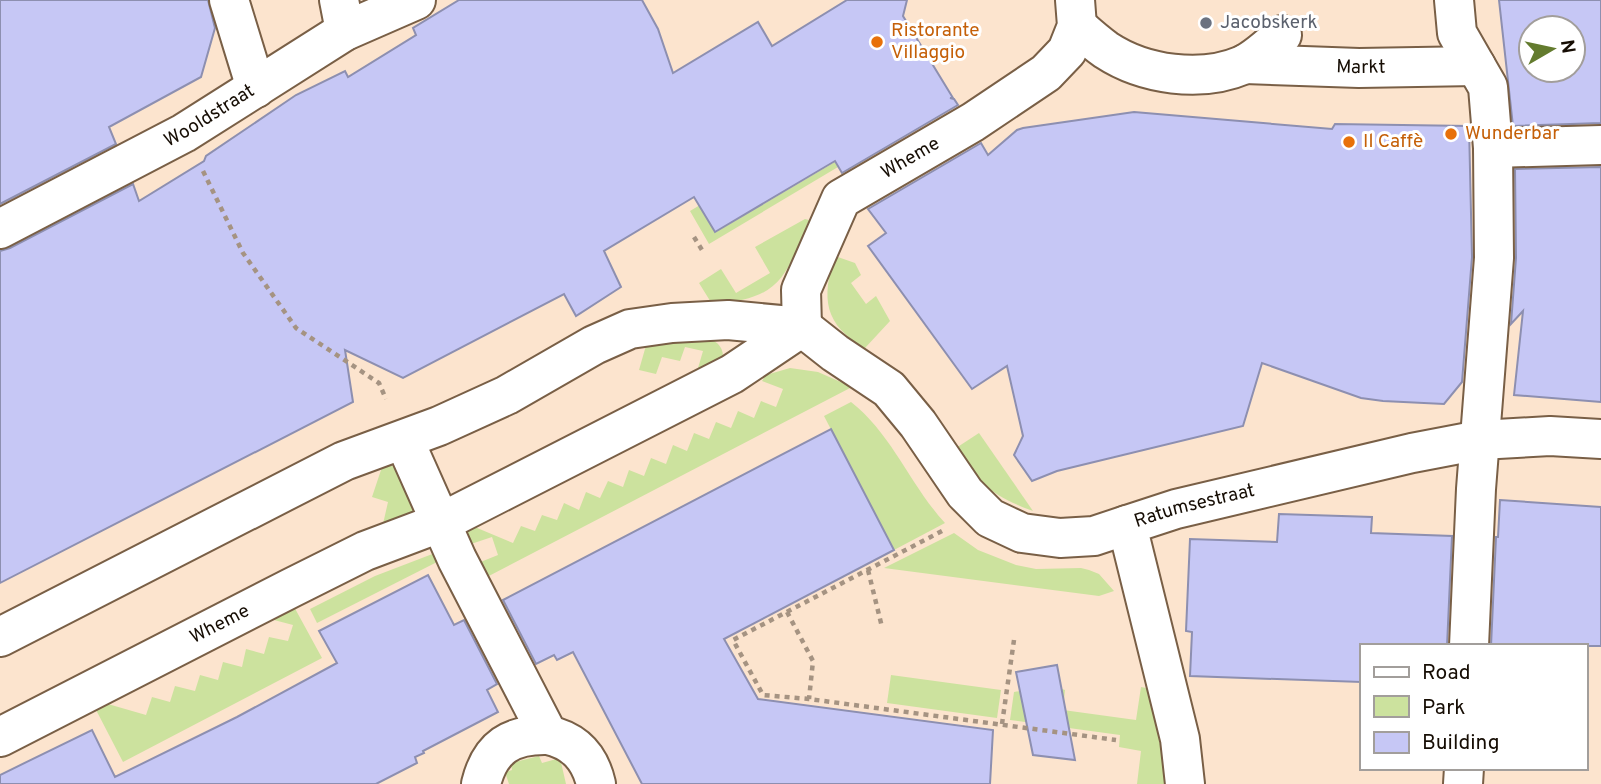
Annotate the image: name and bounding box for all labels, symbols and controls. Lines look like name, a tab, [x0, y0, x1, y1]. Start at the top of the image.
place label: Jacobskerk	[1220, 11, 1318, 35]
north arrow	[1517, 14, 1587, 84]
marker: Jacobskerk	[1198, 15, 1214, 31]
place label: Ristorante Villaggio	[891, 19, 980, 65]
marker: Ristorante Villaggio	[869, 34, 885, 50]
text: N	[1554, 38, 1580, 55]
street label: Markt	[1336, 55, 1386, 80]
street label: Wooldstraat	[160, 79, 259, 153]
place label: Wunderbar	[1465, 122, 1560, 146]
marker: Wunderbar	[1443, 126, 1459, 142]
place label: Il Caffè	[1363, 130, 1423, 154]
street label: Wheme	[877, 132, 944, 185]
marker: Il Caffè	[1341, 134, 1357, 150]
street label: Ratumsestraat	[1131, 479, 1257, 534]
street label: Wheme	[186, 599, 254, 650]
legend	[1360, 644, 1587, 770]
text: Road	[1422, 660, 1471, 687]
text: Park	[1422, 695, 1465, 722]
text: Building	[1422, 730, 1500, 757]

